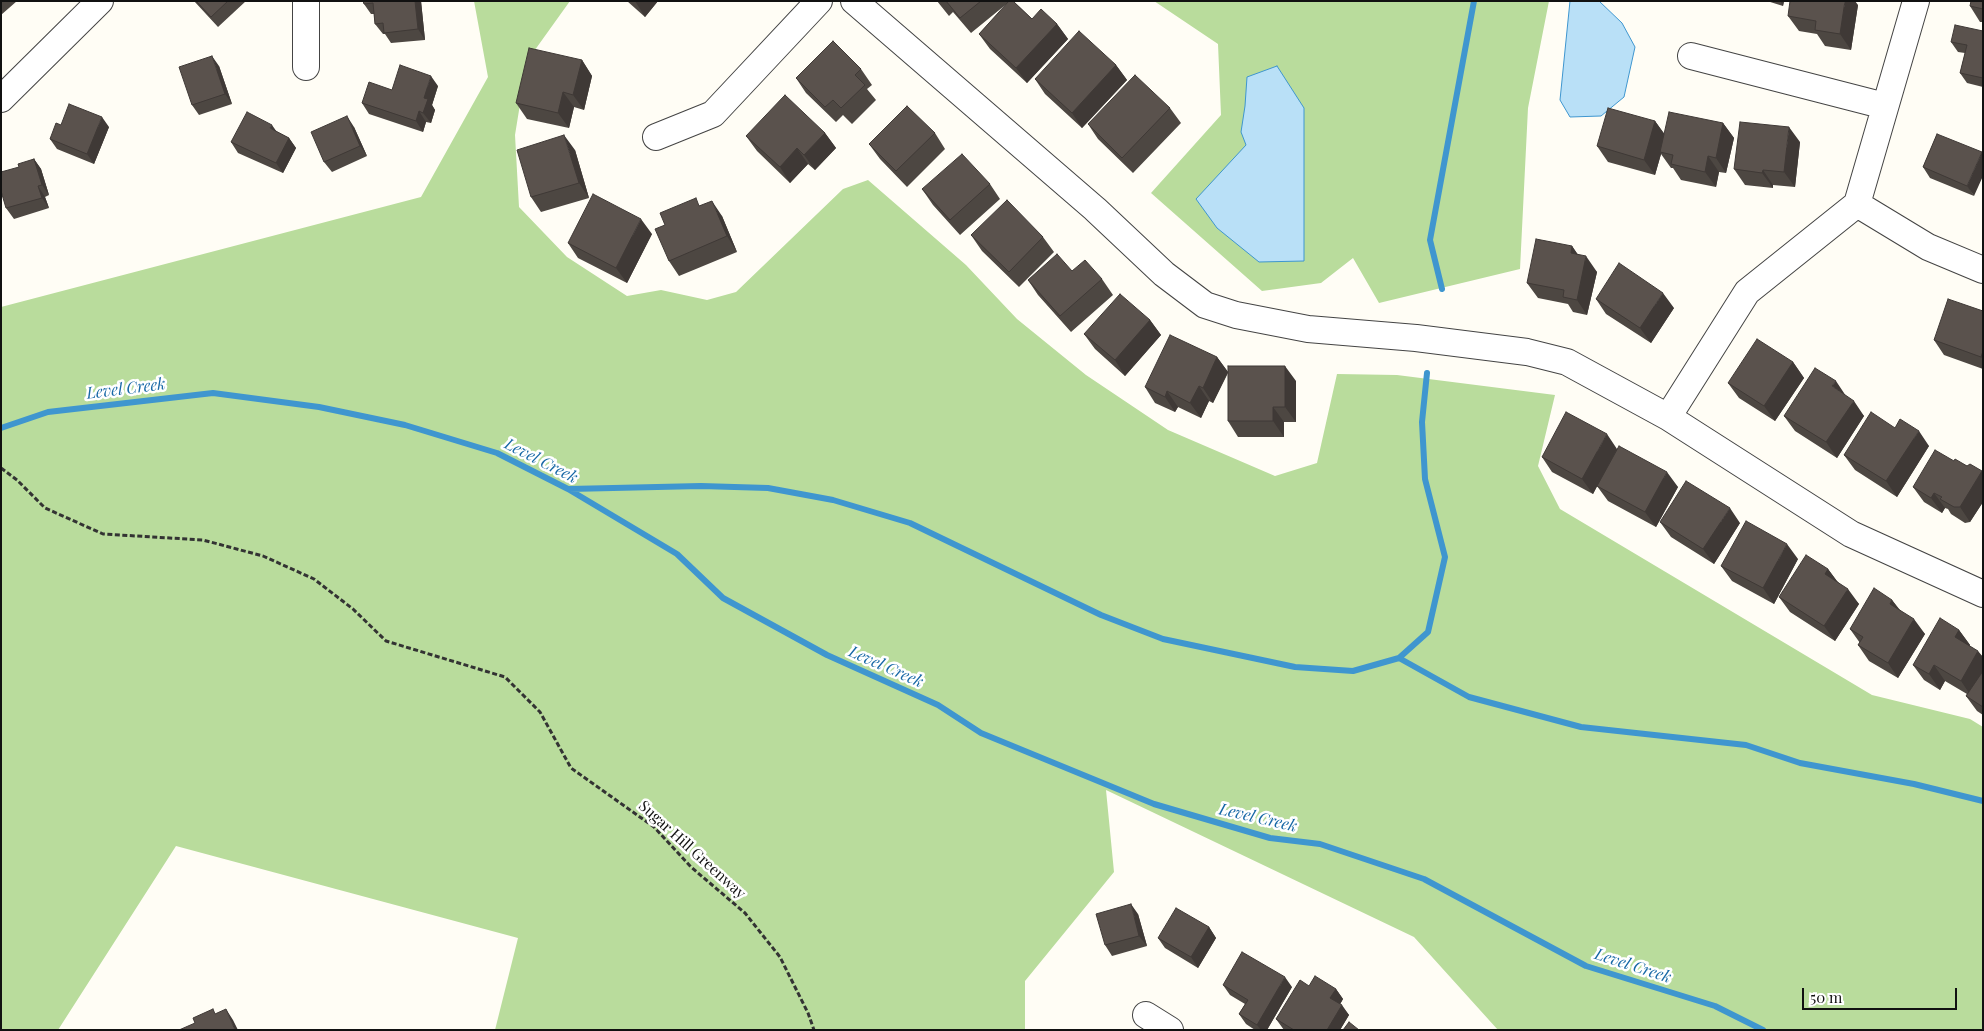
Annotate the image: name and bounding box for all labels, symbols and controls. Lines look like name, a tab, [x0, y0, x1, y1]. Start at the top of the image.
water label: Level Creek	[85, 375, 167, 403]
water label: Level Creek	[501, 434, 581, 488]
water label: Level Creek	[846, 642, 926, 692]
street label: Sugar Hill Greenway	[635, 797, 749, 903]
water label: Level Creek	[1217, 800, 1299, 836]
water label: Level Creek	[1592, 945, 1674, 987]
scale bar	[1804, 978, 1959, 1010]
text: 50 m	[1810, 987, 1842, 1007]

